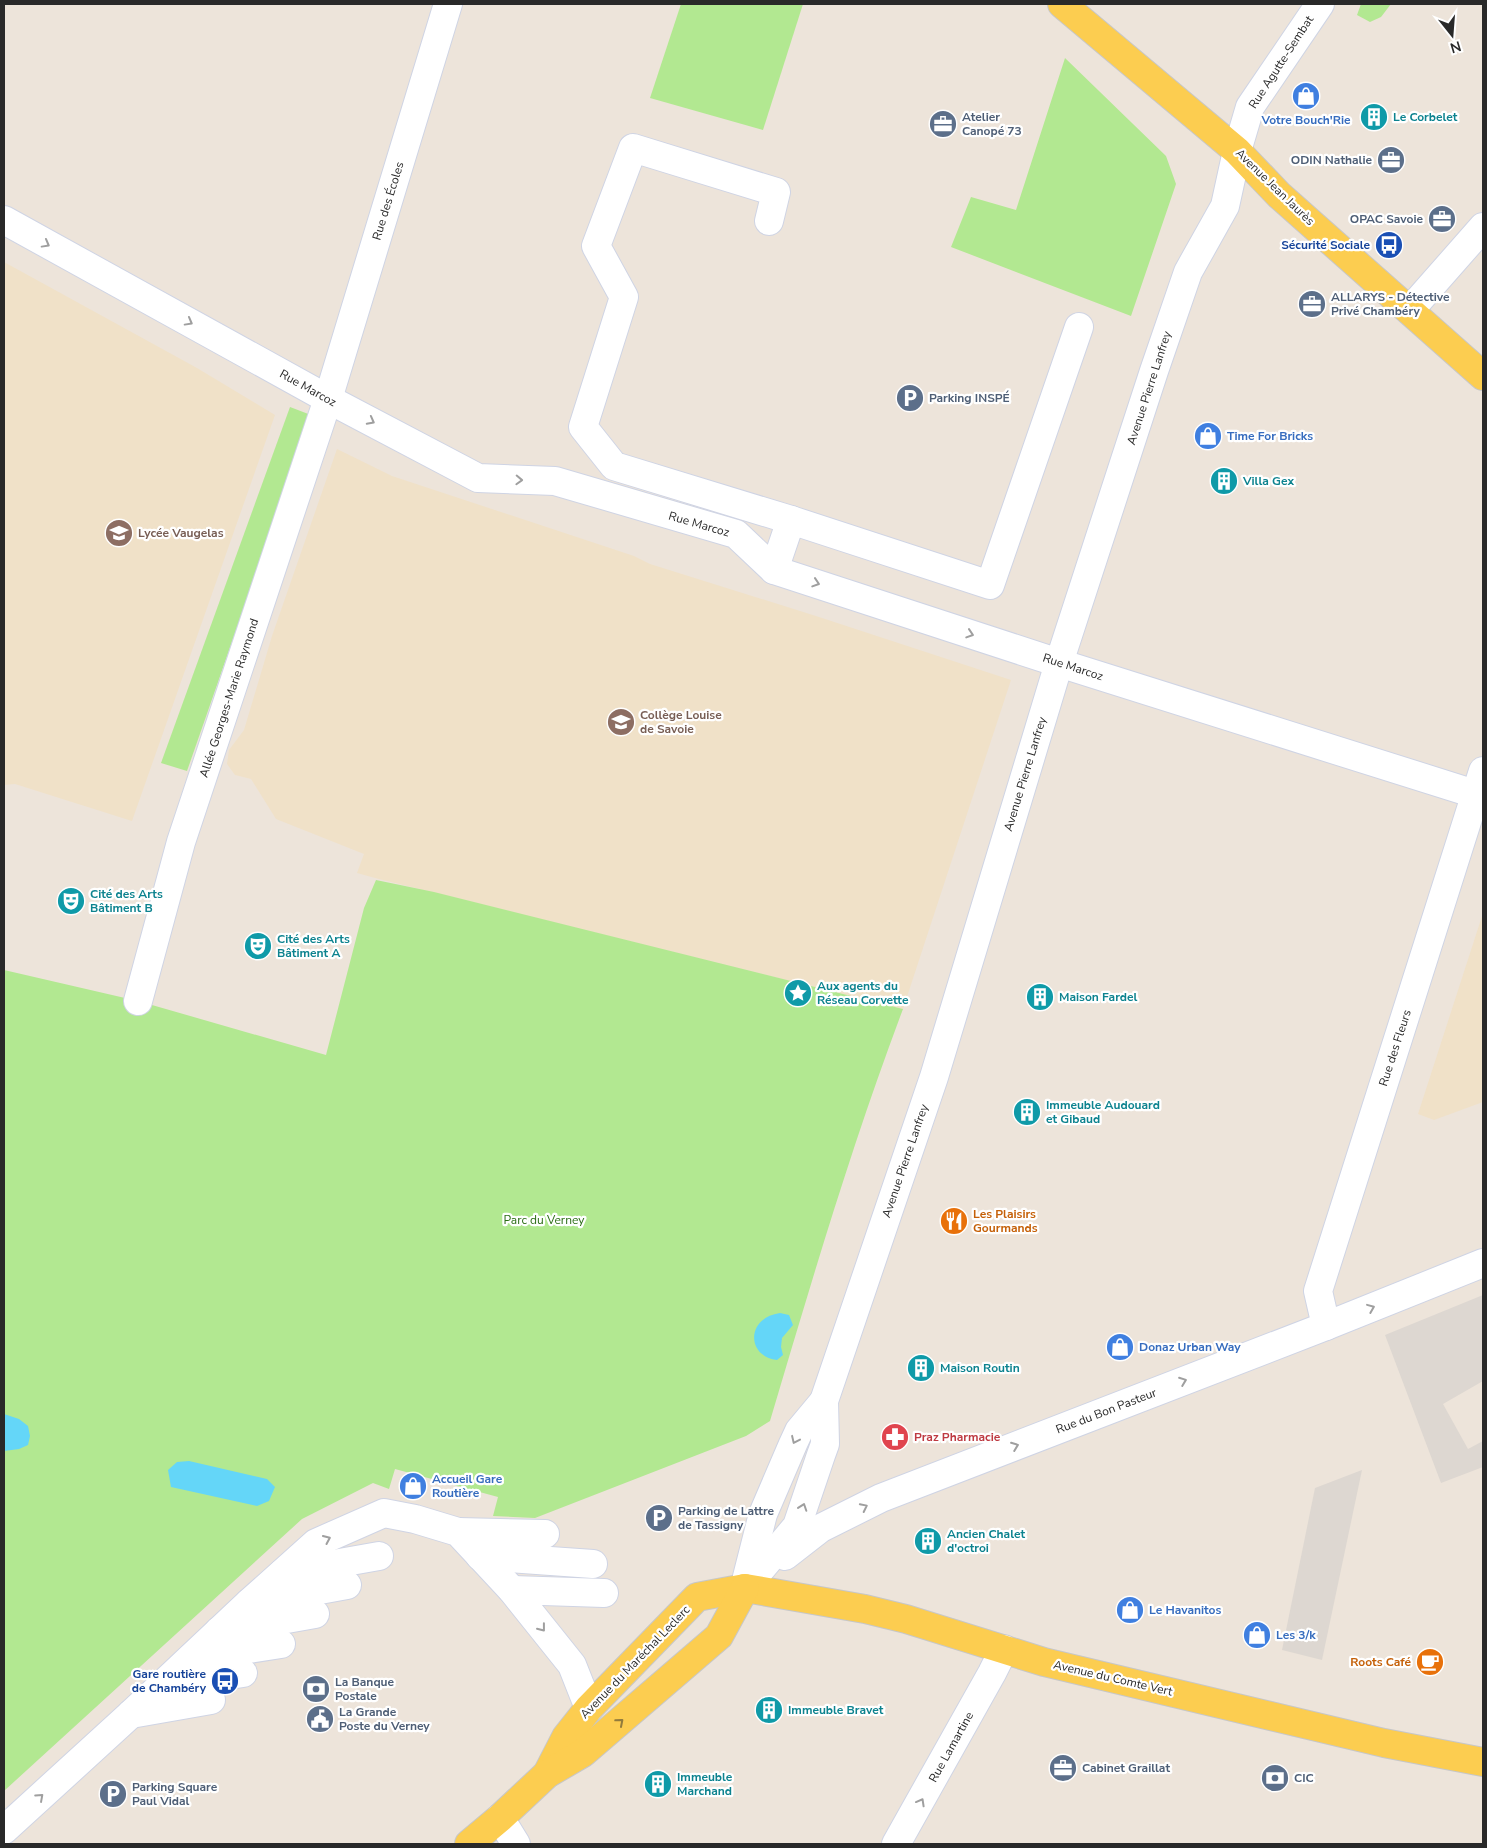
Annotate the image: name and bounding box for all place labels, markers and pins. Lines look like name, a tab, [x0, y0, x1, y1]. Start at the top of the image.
shop icon: Votre Bouch'Rie	[1291, 81, 1321, 111]
building icon: Le Corbelet	[1359, 102, 1389, 132]
office icon: Atelier Canopé 73	[928, 109, 958, 139]
place label: Atelier Canopé 73	[962, 109, 1022, 139]
place label: Le Corbelet	[1393, 109, 1458, 125]
place label: Votre Bouch'Rie	[1260, 112, 1351, 128]
office icon: ODIN Nathalie	[1376, 145, 1406, 175]
place label: ODIN Nathalie	[1291, 152, 1372, 168]
office icon: OPAC Savoie	[1427, 204, 1457, 234]
place label: OPAC Savoie	[1350, 211, 1423, 227]
bus stop icon: Sécurité Sociale	[1374, 230, 1404, 260]
place label: Sécurité Sociale	[1281, 237, 1370, 253]
office icon: ALLARYS - Détective Privé Chambéry	[1297, 289, 1327, 319]
place label: ALLARYS - Détective Privé Chambéry	[1331, 289, 1450, 319]
parking icon: Parking INSPÉ	[895, 383, 925, 413]
place label: Parking INSPÉ	[929, 390, 1010, 406]
shop icon: Time For Bricks	[1193, 421, 1223, 451]
place label: Time For Bricks	[1227, 428, 1313, 444]
building icon: Villa Gex	[1209, 466, 1239, 496]
place label: Villa Gex	[1242, 473, 1294, 489]
school or university icon: Lycée Vaugelas	[104, 518, 134, 548]
place label: Lycée Vaugelas	[138, 525, 224, 541]
school or university icon: Collège Louise de Savoie	[606, 707, 636, 737]
place label: Collège Louise de Savoie	[640, 707, 722, 737]
theatre icon: Cité des Arts Bâtiment B	[56, 886, 86, 916]
place label: Cité des Arts Bâtiment B	[90, 886, 163, 916]
theatre icon: Cité des Arts Bâtiment A	[243, 931, 273, 961]
place label: Cité des Arts Bâtiment A	[277, 931, 350, 961]
place icon: Aux agents du Réseau Corvette	[783, 978, 813, 1008]
place label: Aux agents du Réseau Corvette	[817, 978, 909, 1008]
building icon: Maison Fardel	[1025, 982, 1055, 1012]
place label: Maison Fardel	[1059, 989, 1137, 1005]
building icon: Immeuble Audouard et Gibaud	[1012, 1097, 1042, 1127]
place label: Immeuble Audouard et Gibaud	[1046, 1097, 1160, 1127]
restaurant icon: Les Plaisirs Gourmands	[939, 1206, 969, 1236]
place label: Les Plaisirs Gourmands	[973, 1206, 1038, 1236]
shop icon: Donaz Urban Way	[1105, 1332, 1135, 1362]
place label: Donaz Urban Way	[1139, 1339, 1241, 1355]
building icon: Maison Routin	[906, 1353, 936, 1383]
place label: Maison Routin	[940, 1360, 1020, 1376]
pharmacy icon: Praz Pharmacie	[880, 1422, 910, 1452]
place label: Praz Pharmacie	[914, 1429, 1001, 1445]
shop icon: Accueil Gare Routière	[398, 1471, 428, 1501]
place label: Accueil Gare Routière	[432, 1471, 503, 1501]
parking icon: Parking de Lattre de Tassigny	[644, 1503, 674, 1533]
place label: Parking de Lattre de Tassigny	[678, 1503, 775, 1533]
building icon: Ancien Chalet d'octroi	[913, 1526, 943, 1556]
place label: Ancien Chalet d'octroi	[947, 1526, 1025, 1556]
shop icon: Le Havanitos	[1115, 1595, 1145, 1625]
place label: Le Havanitos	[1149, 1602, 1222, 1618]
shop icon: Les 3/k	[1242, 1620, 1272, 1650]
place label: Les 3/k	[1276, 1627, 1316, 1643]
cafe icon: Roots Café	[1415, 1647, 1445, 1677]
place label: Roots Café	[1350, 1654, 1411, 1670]
place label: Gare routière de Chambéry	[132, 1666, 207, 1696]
bus stop icon: Gare routière de Chambéry	[210, 1666, 240, 1696]
bank icon: La Banque Postale	[301, 1674, 331, 1704]
place label: La Banque Postale	[335, 1674, 395, 1704]
building icon: Immeuble Bravet	[754, 1695, 784, 1725]
place label: Immeuble Bravet	[788, 1702, 884, 1718]
public building icon: La Grande Poste du Verney	[305, 1704, 335, 1734]
place label: La Grande Poste du Verney	[339, 1704, 430, 1734]
office icon: Cabinet Graillat	[1048, 1753, 1078, 1783]
place label: Cabinet Graillat	[1082, 1760, 1170, 1776]
bank icon: CIC	[1260, 1763, 1290, 1793]
building icon: Immeuble Marchand	[643, 1769, 673, 1799]
place label: Immeuble Marchand	[677, 1769, 733, 1799]
place label: CIC	[1294, 1770, 1314, 1786]
parking icon: Parking Square Paul Vidal	[98, 1779, 128, 1809]
place label: Parking Square Paul Vidal	[132, 1779, 218, 1809]

